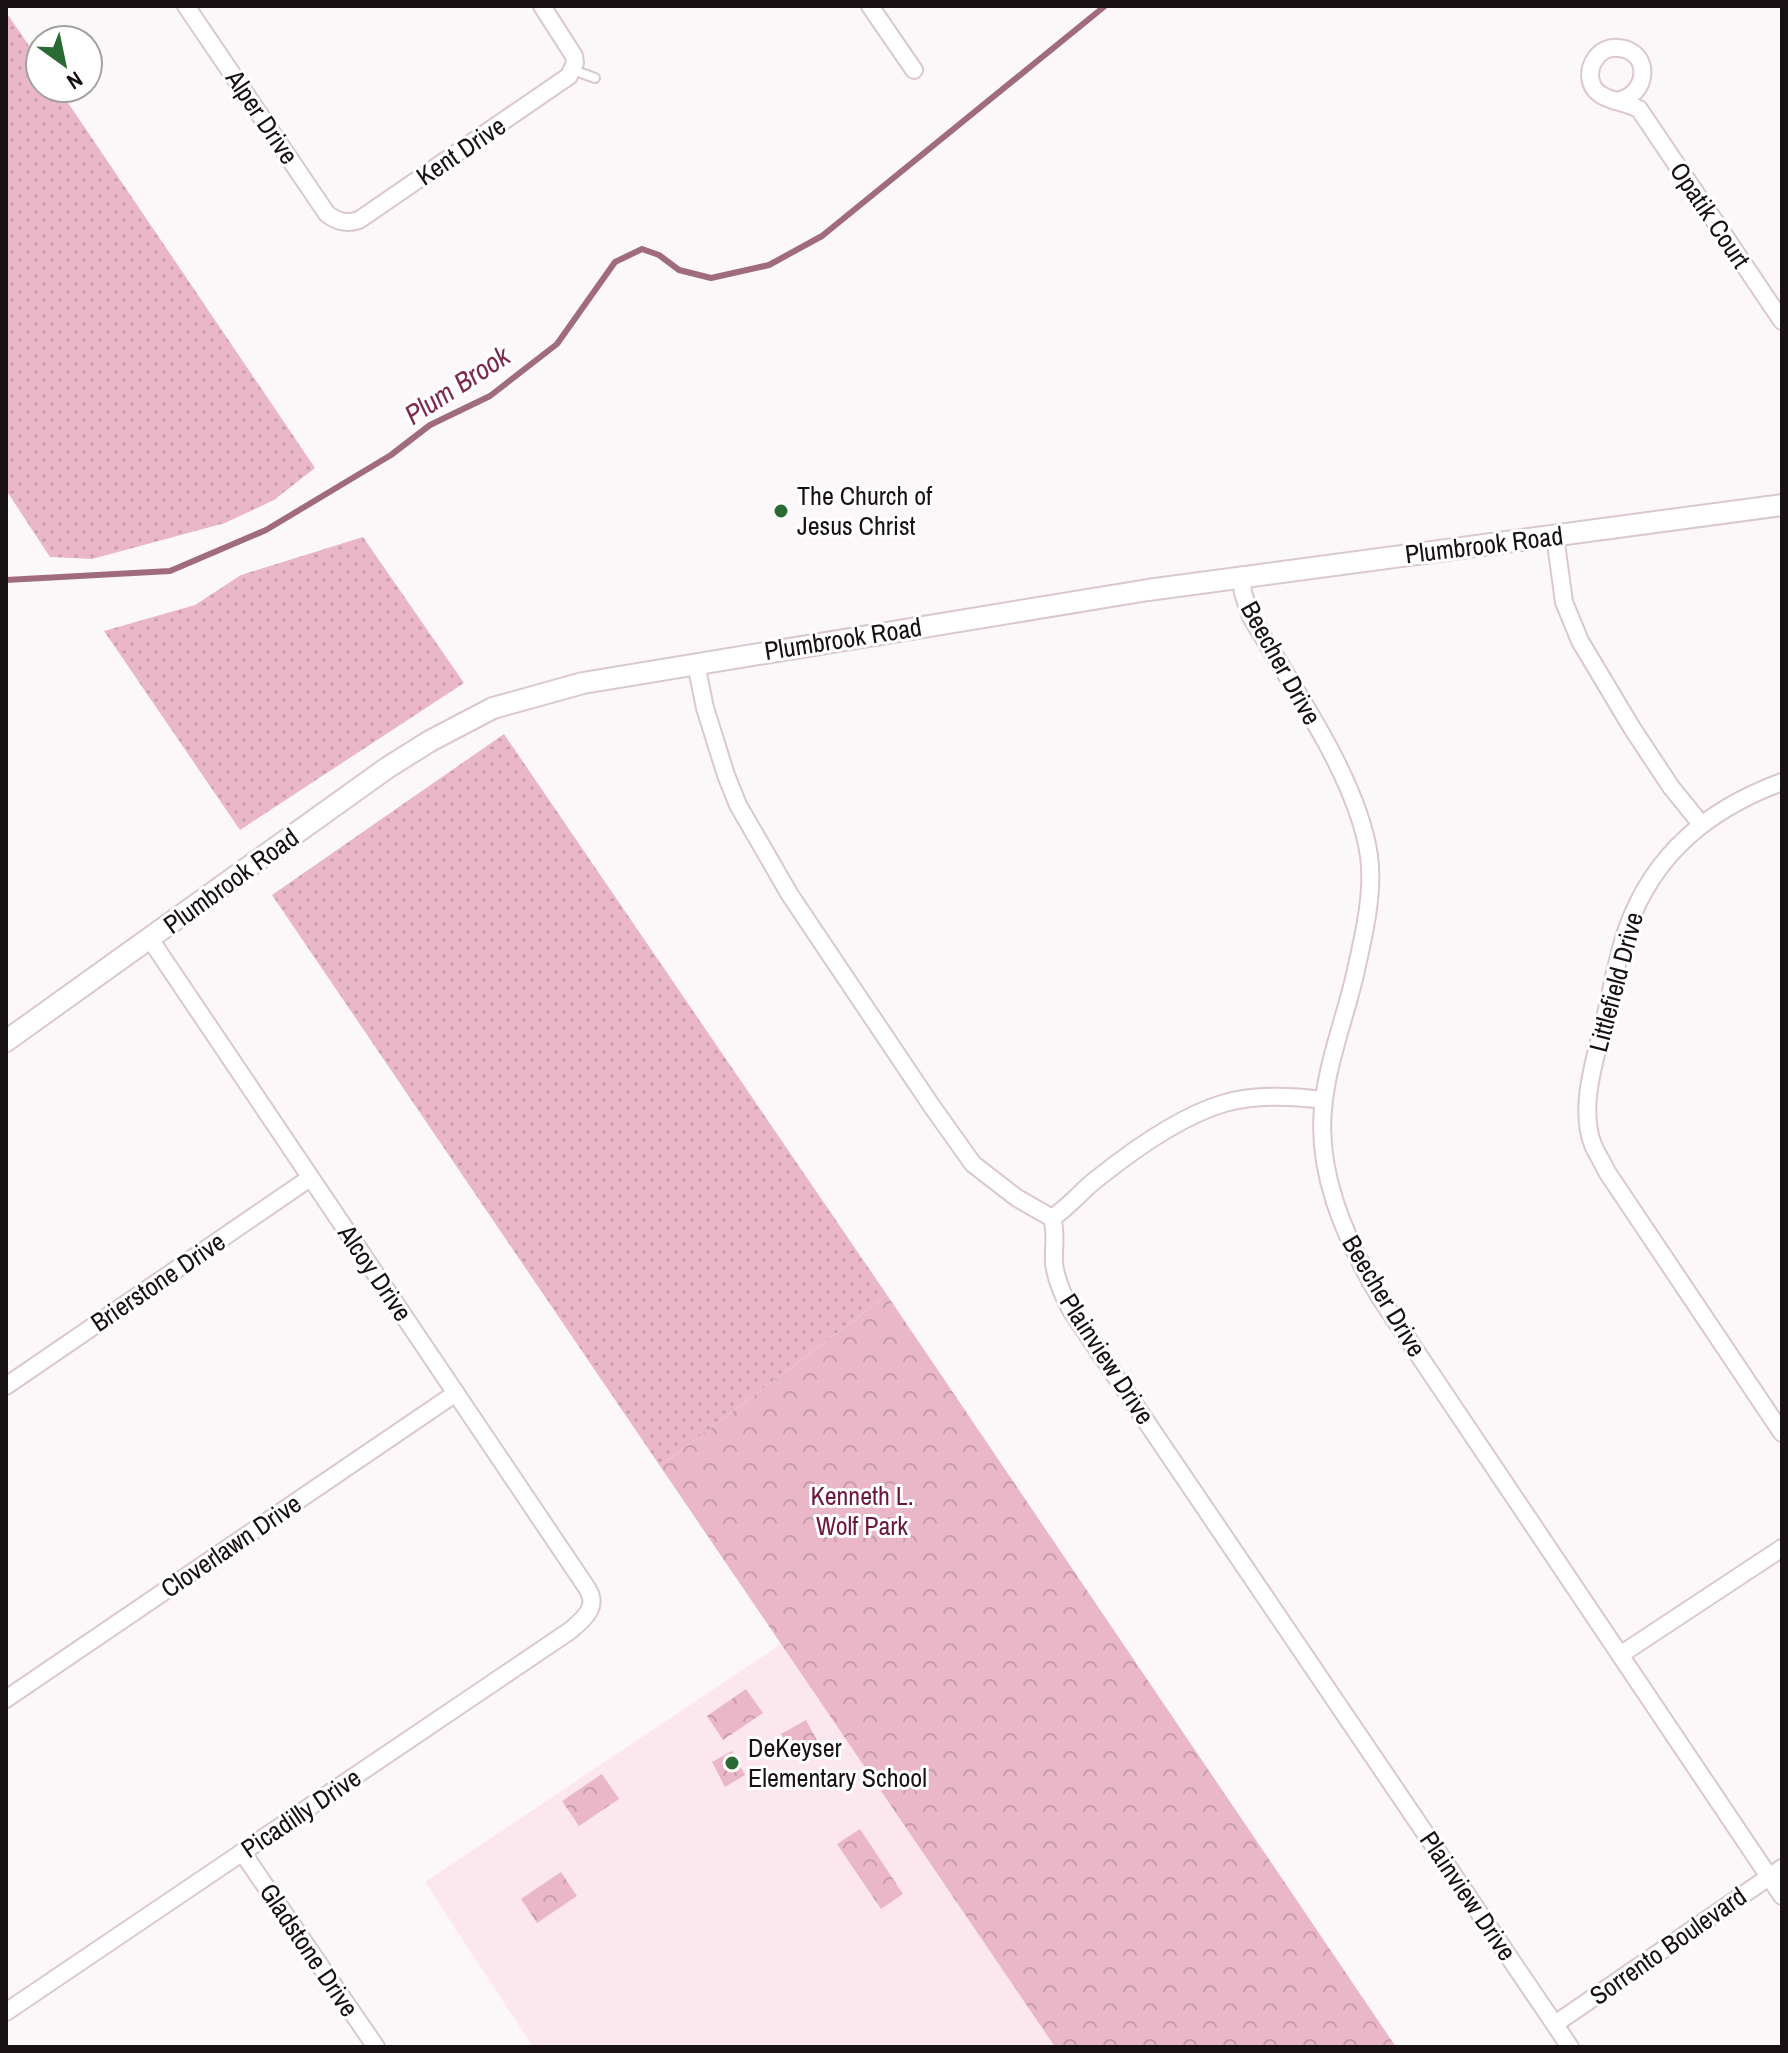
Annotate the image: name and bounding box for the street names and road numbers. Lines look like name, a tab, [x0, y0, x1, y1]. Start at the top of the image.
street label: Alper Drive	[218, 62, 307, 171]
street label: Kent Drive	[409, 108, 512, 193]
street label: Opatik Court	[1662, 155, 1759, 275]
street label: Plumbrook Road	[1403, 517, 1565, 572]
street label: Beecher Drive	[1233, 595, 1330, 731]
street label: Plumbrook Road	[762, 609, 924, 668]
street label: Plumbrook Road	[156, 820, 305, 941]
street label: Littlefield Drive	[1580, 908, 1651, 1056]
street label: Alcoy Drive	[330, 1217, 420, 1328]
street label: Brierstone Drive	[84, 1224, 232, 1339]
street label: Beecher Drive	[1334, 1228, 1435, 1363]
street label: Plainview Drive	[1052, 1287, 1163, 1431]
street label: Cloverlawn Drive	[154, 1486, 308, 1605]
street label: Picadilly Drive	[234, 1760, 367, 1866]
street label: Plainview Drive	[1412, 1824, 1525, 1967]
street label: Gladstone Drive	[252, 1876, 367, 2023]
street label: Sorrento Boulevard	[1582, 1879, 1753, 2013]

